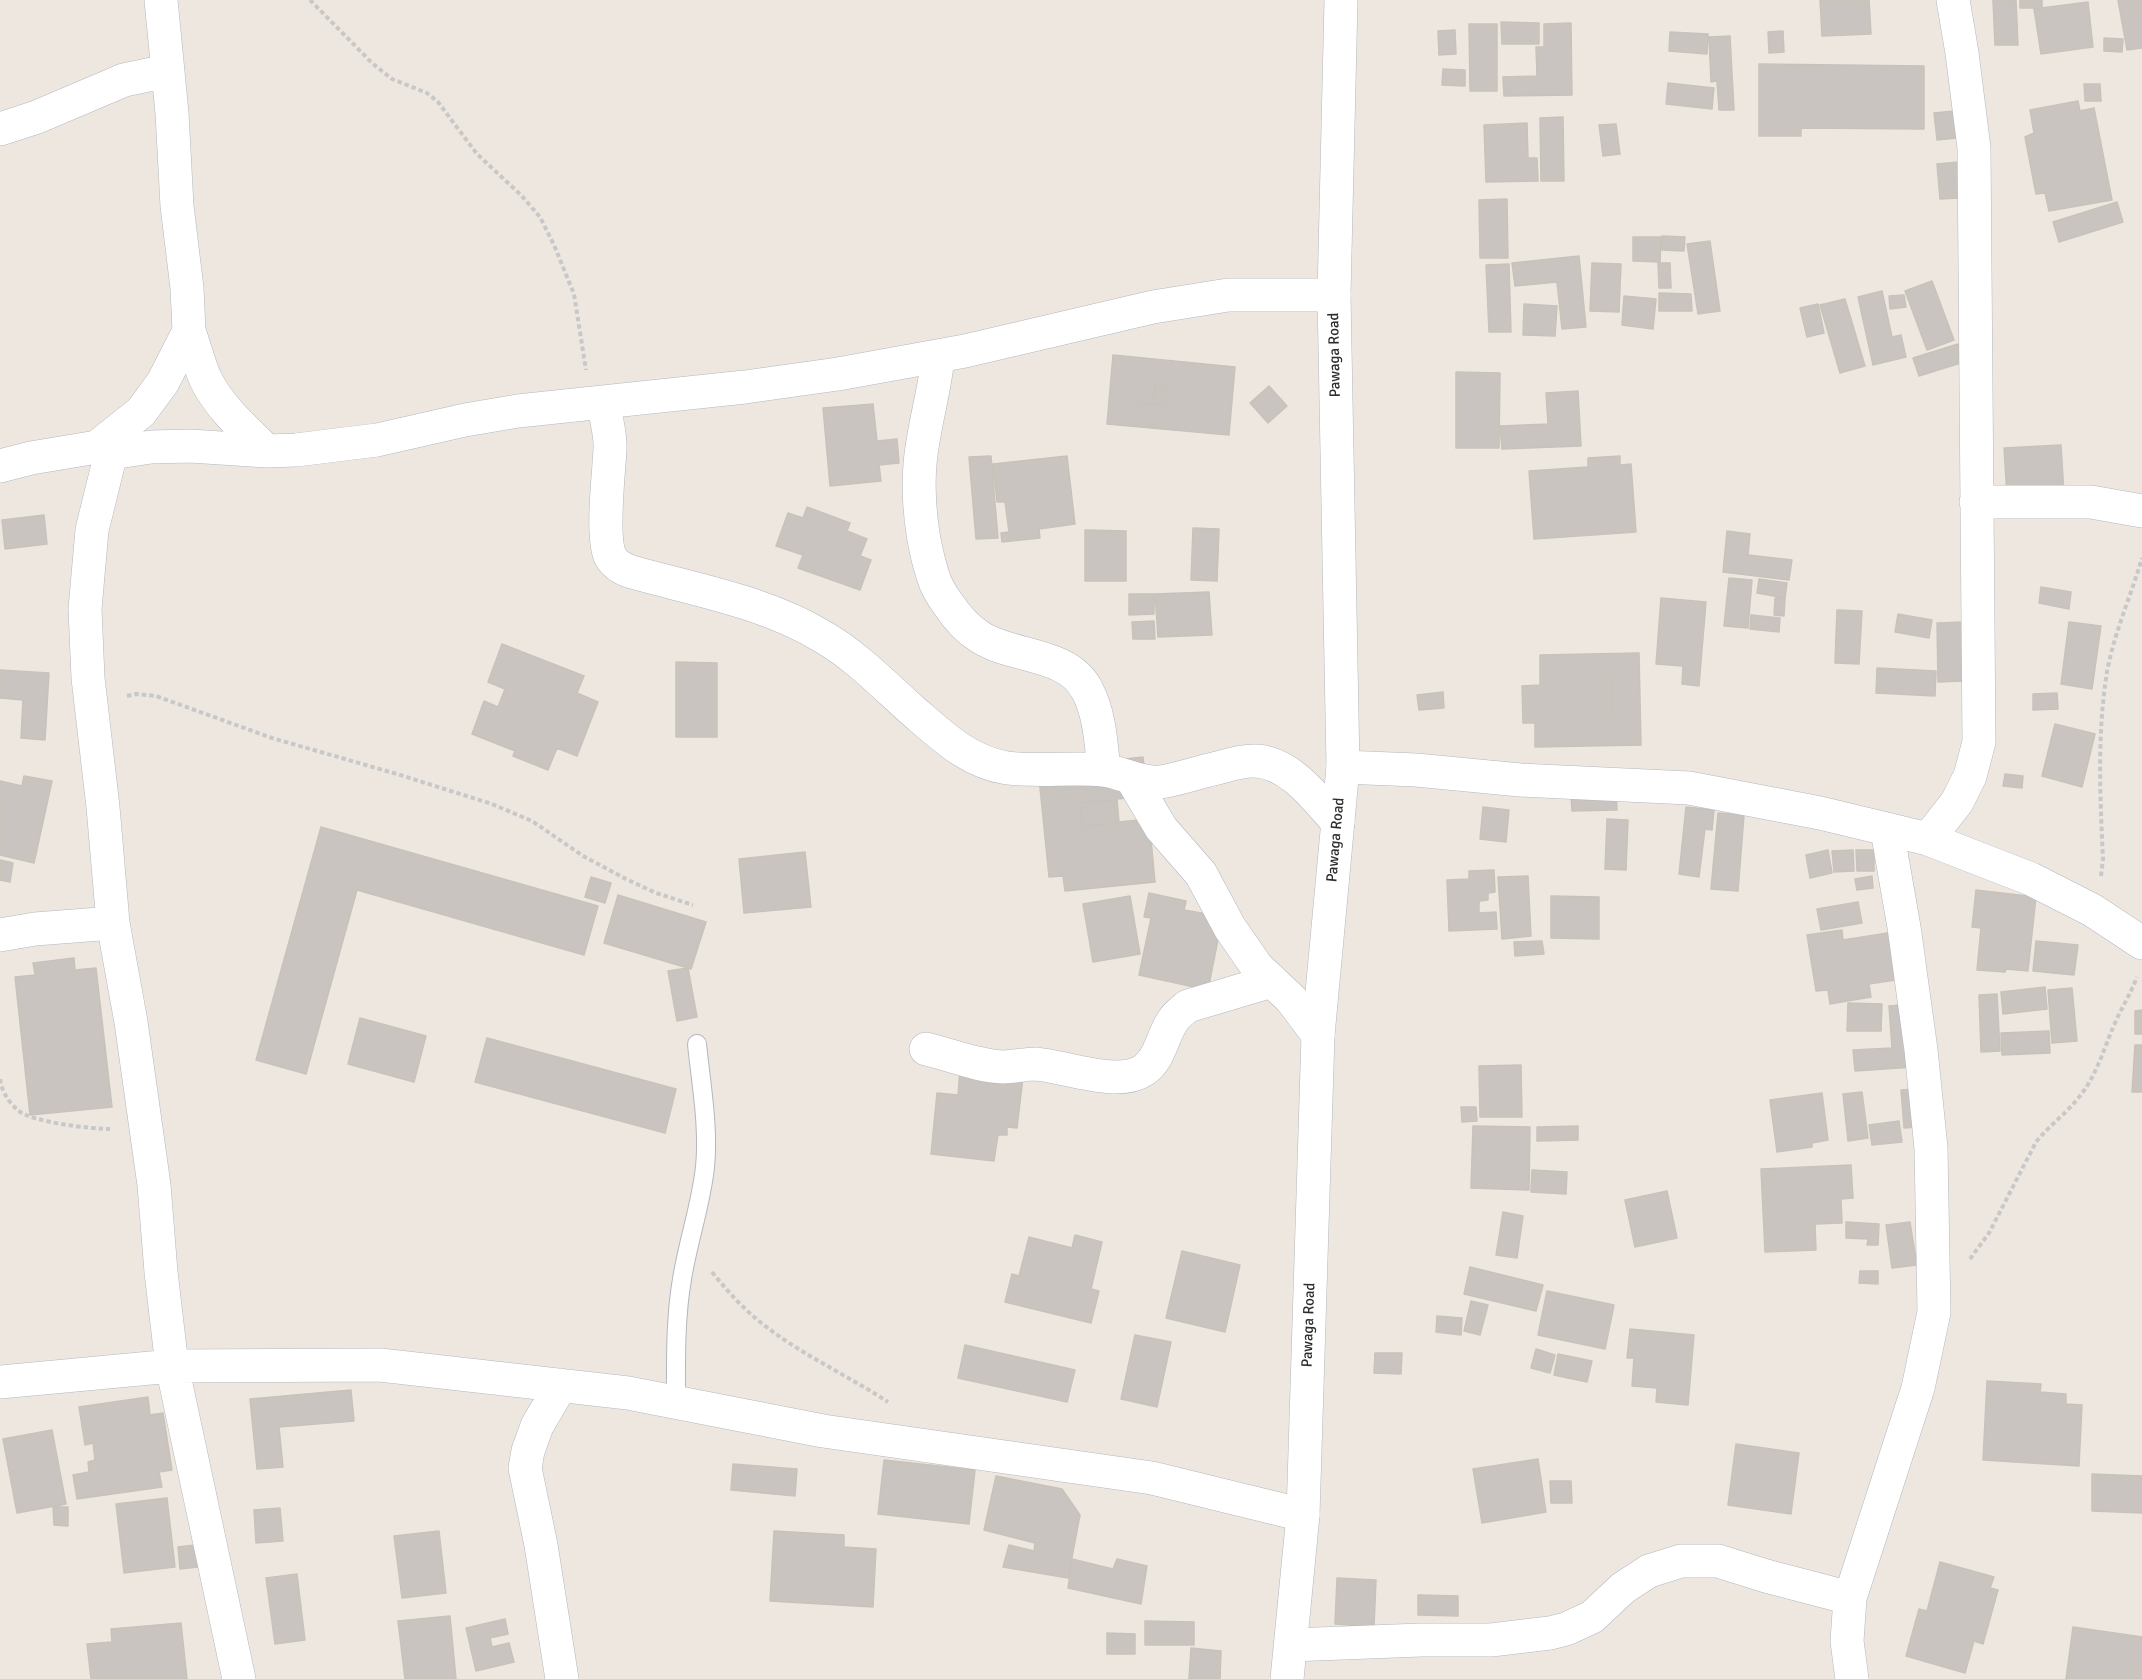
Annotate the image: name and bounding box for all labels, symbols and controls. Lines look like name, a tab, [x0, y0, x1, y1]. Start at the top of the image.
street label: Pawaga Road	[1325, 312, 1345, 398]
street label: Pawaga Road	[1323, 797, 1349, 883]
street label: Pawaga Road	[1299, 1282, 1319, 1368]

